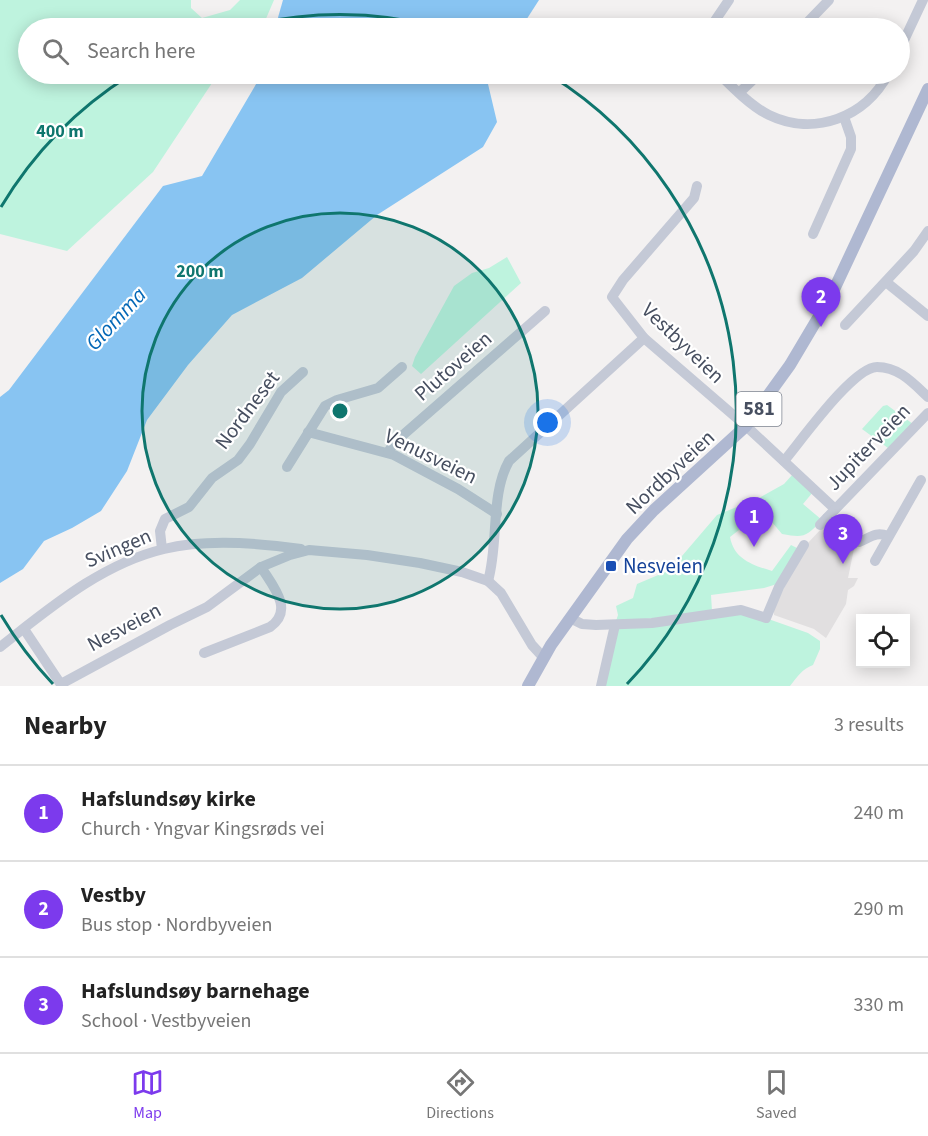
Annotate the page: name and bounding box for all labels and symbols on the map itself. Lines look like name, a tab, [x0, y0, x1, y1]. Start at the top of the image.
text: 400 m	[36, 119, 84, 144]
text: 200 m	[176, 259, 224, 284]
pin: 2	[802, 278, 840, 327]
water label: Glomma	[78, 280, 154, 358]
street label: Vestbyveien	[635, 296, 731, 390]
street label: Plutoveien	[408, 324, 498, 408]
street label: Nordneset	[207, 364, 287, 456]
road number: 581	[736, 392, 782, 426]
street label: Jupiterveien	[819, 397, 917, 497]
centre of rings	[330, 401, 350, 421]
your location	[533, 408, 562, 437]
street label: Venusveien	[380, 421, 482, 491]
street label: Nordbyveien	[619, 423, 721, 521]
pin: 1	[734, 498, 774, 547]
pin: 3	[824, 514, 862, 564]
street label: Svingen	[80, 521, 156, 575]
place label: Nesveien	[623, 551, 703, 581]
marker: Nesveien	[604, 559, 618, 573]
street label: Nesveien	[82, 595, 166, 659]

